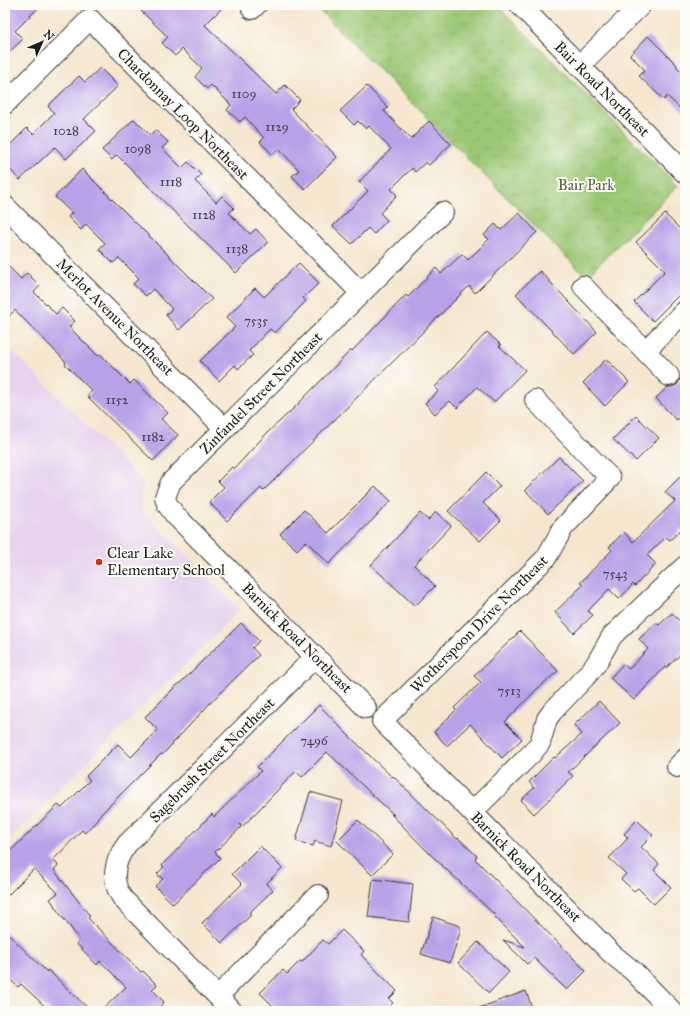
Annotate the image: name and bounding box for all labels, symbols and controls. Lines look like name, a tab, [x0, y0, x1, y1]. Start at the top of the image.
north arrow	[22, 22, 62, 62]
text: N	[41, 27, 57, 44]
street label: Bair Road Northeast	[551, 38, 654, 141]
street label: Chardonnay Loop Northeast	[114, 45, 253, 184]
house number: 1109	[232, 86, 256, 102]
house number: 1129	[265, 119, 289, 135]
house number: 1028	[53, 123, 79, 139]
house number: 1098	[125, 141, 151, 157]
house number: 1118	[160, 174, 182, 190]
park label: Bair Park	[558, 176, 614, 194]
house number: 1128	[192, 207, 216, 223]
house number: 1138	[226, 241, 248, 257]
street label: Merlot Avenue Northeast	[53, 255, 178, 380]
house number: 7535	[244, 313, 268, 329]
street label: Zinfandel Street Northeast	[196, 328, 326, 458]
house number: 1152	[106, 392, 129, 408]
house number: 1182	[141, 429, 165, 445]
place label: Clear Lake Elementary School	[107, 544, 226, 579]
street label: Wotherspoon Drive Northeast	[407, 551, 552, 696]
marker: Clear Lake Elementary School	[94, 557, 104, 567]
house number: 7543	[602, 566, 628, 582]
street label: Barnick Road Northeast	[238, 579, 356, 697]
house number: 7513	[497, 683, 521, 699]
street label: Sagebrush Street Northeast	[146, 693, 279, 826]
house number: 7496	[300, 733, 328, 749]
street label: Barnick Road Northeast	[467, 808, 585, 926]

